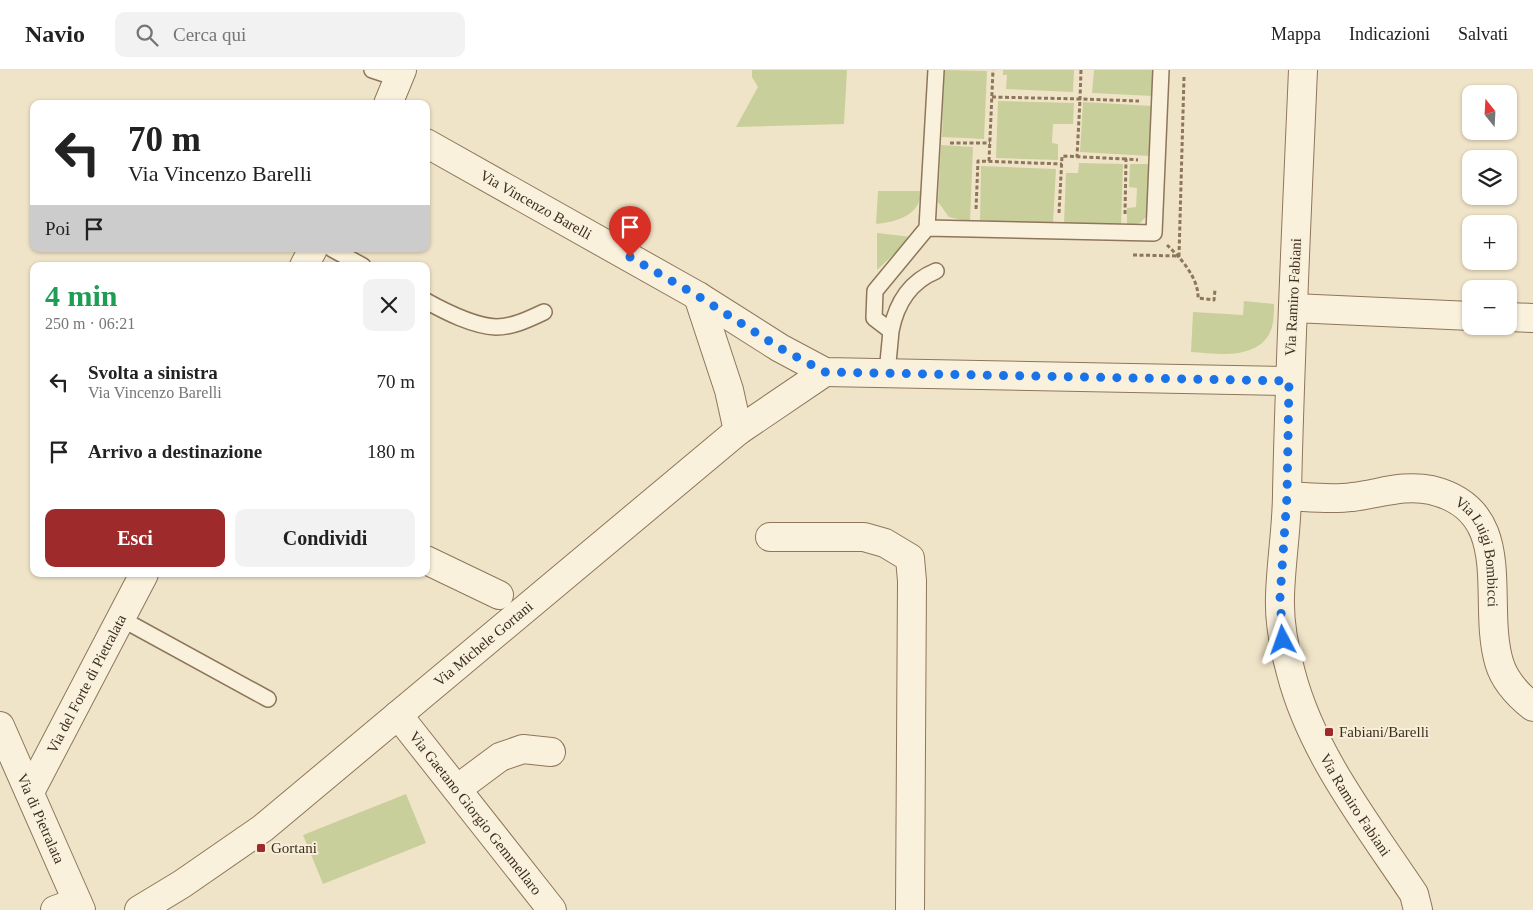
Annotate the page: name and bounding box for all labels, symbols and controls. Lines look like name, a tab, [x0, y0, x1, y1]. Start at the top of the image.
search box	[115, 12, 465, 57]
text: Navio	[25, 21, 85, 47]
icon: search	[133, 21, 161, 49]
text: Cerca qui	[173, 24, 246, 45]
text: Mappa	[1271, 24, 1321, 44]
text: Indicazioni	[1349, 24, 1430, 44]
text: Salvati	[1458, 24, 1508, 44]
north arrow	[1462, 85, 1518, 140]
map controls	[1462, 85, 1517, 335]
icon: left	[45, 120, 110, 185]
text: 70 m	[128, 120, 201, 159]
button: layers	[1462, 150, 1517, 205]
text: Via Vincenzo Barelli	[128, 161, 312, 186]
street label: Via Vincenzo Barelli	[477, 167, 594, 243]
pin	[609, 206, 651, 257]
icon: arrive	[616, 213, 644, 241]
icon: arrive	[80, 215, 108, 243]
button: +	[1462, 215, 1517, 270]
text: Poi	[45, 218, 70, 239]
street label: Via Ramiro Fabiani	[1282, 238, 1304, 356]
text: 4 min	[45, 279, 118, 312]
button: close	[363, 279, 415, 331]
button: −	[1462, 280, 1517, 335]
text: 250 m · 06:21	[45, 315, 135, 332]
text: Svolta a sinistra	[88, 362, 218, 383]
icon: left	[45, 368, 73, 396]
text: 70 m	[376, 371, 415, 392]
text: Via Vincenzo Barelli	[88, 384, 222, 401]
icon: arrive	[45, 438, 73, 466]
text: Arrivo a destinazione	[88, 441, 262, 462]
text: 180 m	[367, 441, 415, 462]
street label: Via Luigi Bombicci	[1452, 493, 1501, 607]
button: Esci	[45, 509, 225, 567]
button: Condividi	[235, 509, 415, 567]
street label: Via Michele Gortani	[431, 598, 536, 689]
street label: Via del Forte di Pietralata	[44, 612, 130, 756]
position arrow	[1256, 613, 1308, 665]
place label: Fabiani/Barelli	[1339, 724, 1429, 740]
marker: Fabiani/Barelli	[1323, 726, 1335, 738]
street label: Via Gaetano Giorgio Gemmellaro	[406, 728, 545, 898]
street label: Via Ramiro Fabiani	[1317, 751, 1394, 859]
street label: Via di Pietralata	[14, 771, 68, 866]
place label: Gortani	[271, 840, 317, 856]
marker: Gortani	[255, 842, 267, 854]

